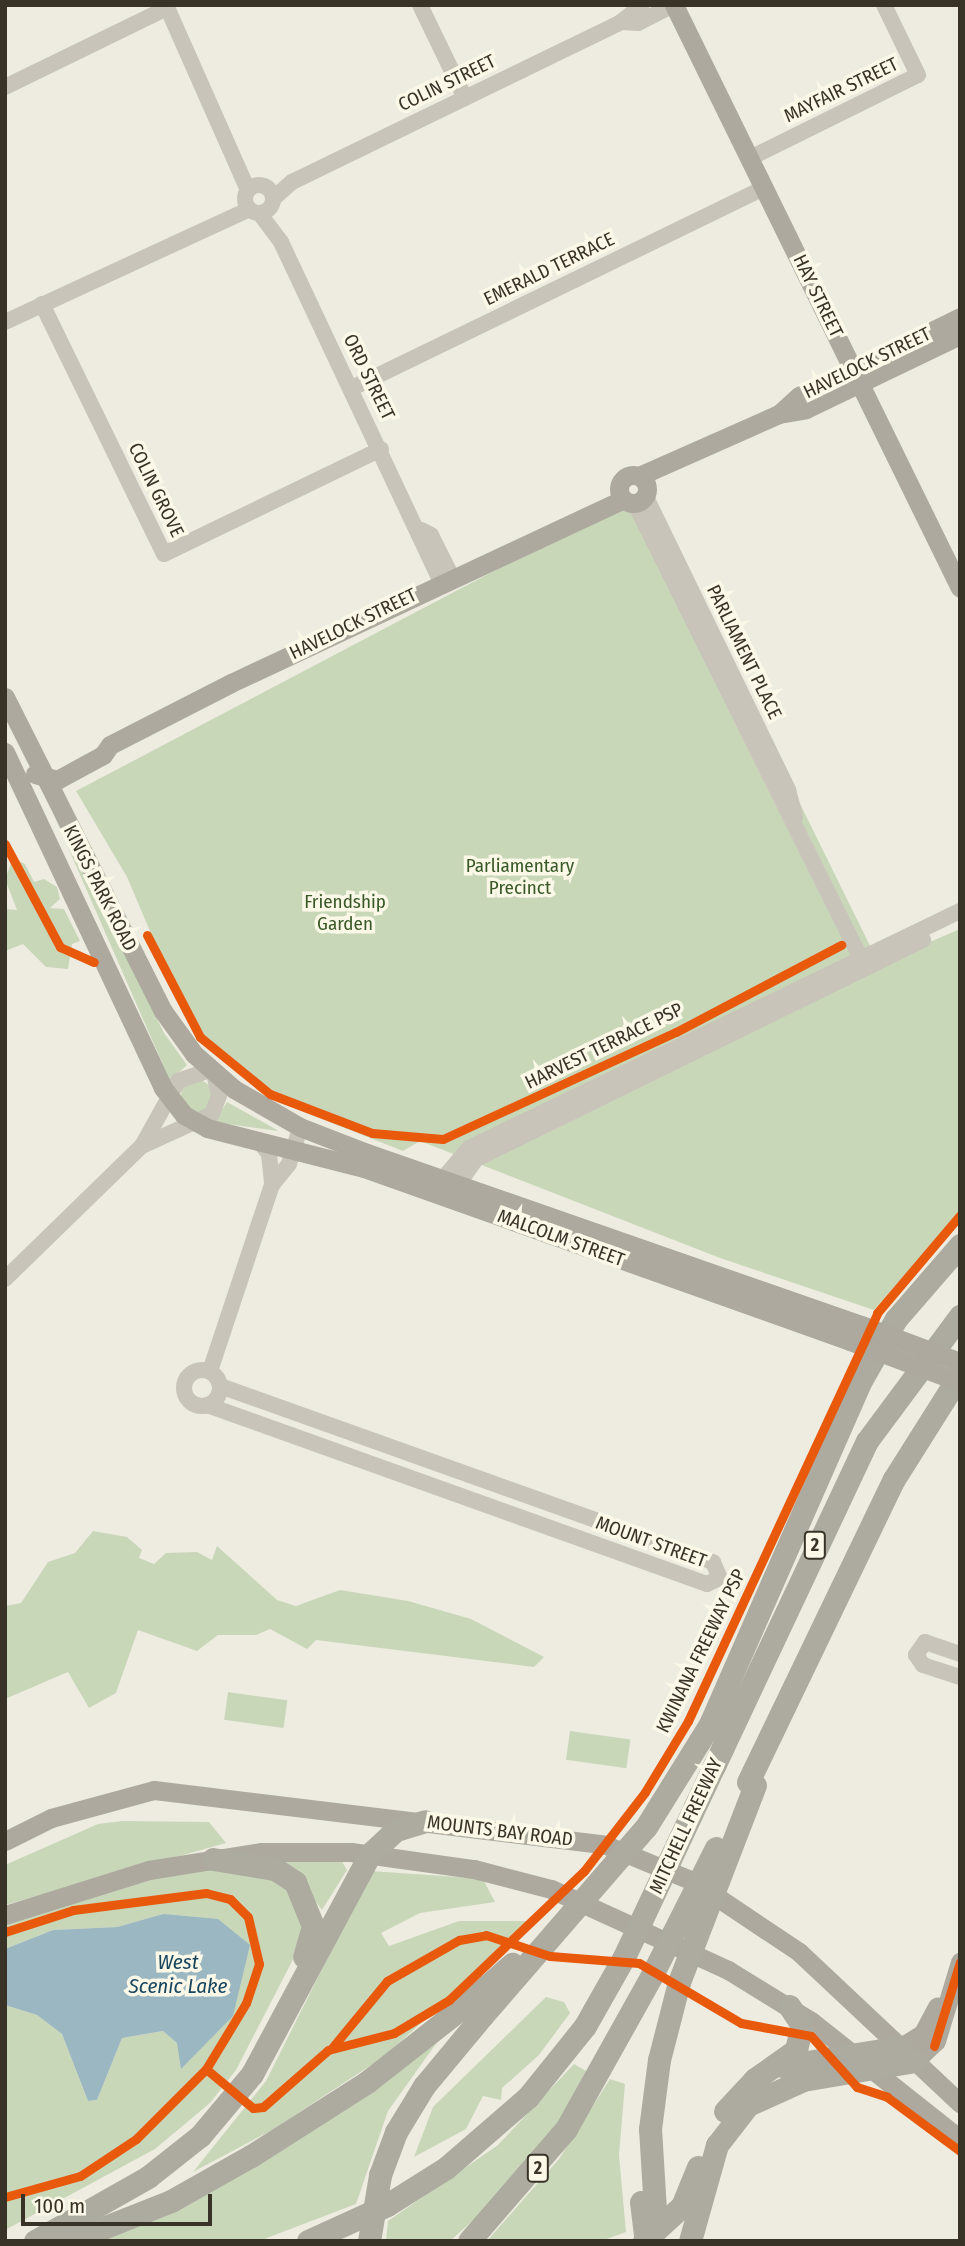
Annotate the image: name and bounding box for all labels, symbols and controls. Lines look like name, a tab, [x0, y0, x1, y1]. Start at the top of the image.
street label: COLIN STREET	[395, 50, 499, 116]
street label: MAYFAIR STREET	[780, 53, 902, 127]
street label: EMERALD TERRACE	[480, 228, 618, 310]
street label: HAY STREET	[788, 251, 848, 341]
street label: HAVELOCK STREET	[800, 322, 934, 404]
street label: ORD STREET	[338, 330, 400, 424]
street label: COLIN GROVE	[123, 439, 189, 541]
street label: PARLIAMENT PLACE	[702, 581, 786, 723]
street label: HAVELOCK STREET	[286, 583, 420, 665]
street label: KINGS PARK ROAD	[59, 821, 141, 955]
park label: Parliamentary Precinct	[466, 855, 574, 899]
park label: Friendship Garden	[304, 891, 386, 935]
street label: HARVEST TERRACE PSP	[521, 998, 687, 1094]
street label: MALCOLM STREET	[494, 1205, 628, 1271]
street label: MOUNT STREET	[593, 1511, 709, 1573]
road number: 2	[803, 1530, 827, 1560]
street label: KWINANA FREEWAY PSP	[651, 1565, 751, 1737]
street label: MITCHELL FREEWAY	[645, 1754, 727, 1898]
street label: MOUNTS BAY ROAD	[426, 1811, 574, 1851]
water label: West Scenic Lake	[129, 1949, 227, 1999]
road number: 2	[526, 2154, 550, 2182]
scale bar	[24, 2180, 215, 2224]
text: 100 m	[34, 2193, 85, 2219]

